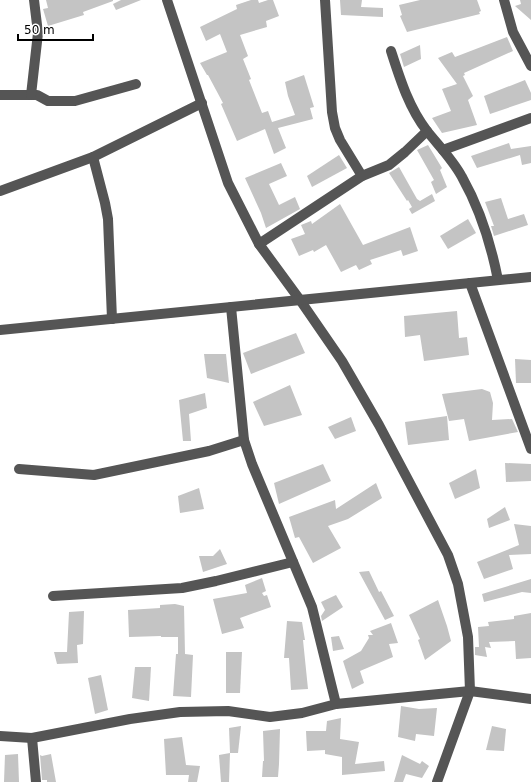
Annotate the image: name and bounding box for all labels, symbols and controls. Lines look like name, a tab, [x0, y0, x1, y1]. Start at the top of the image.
scale bar	[18, 16, 93, 42]
text: 50 m	[24, 23, 55, 37]

